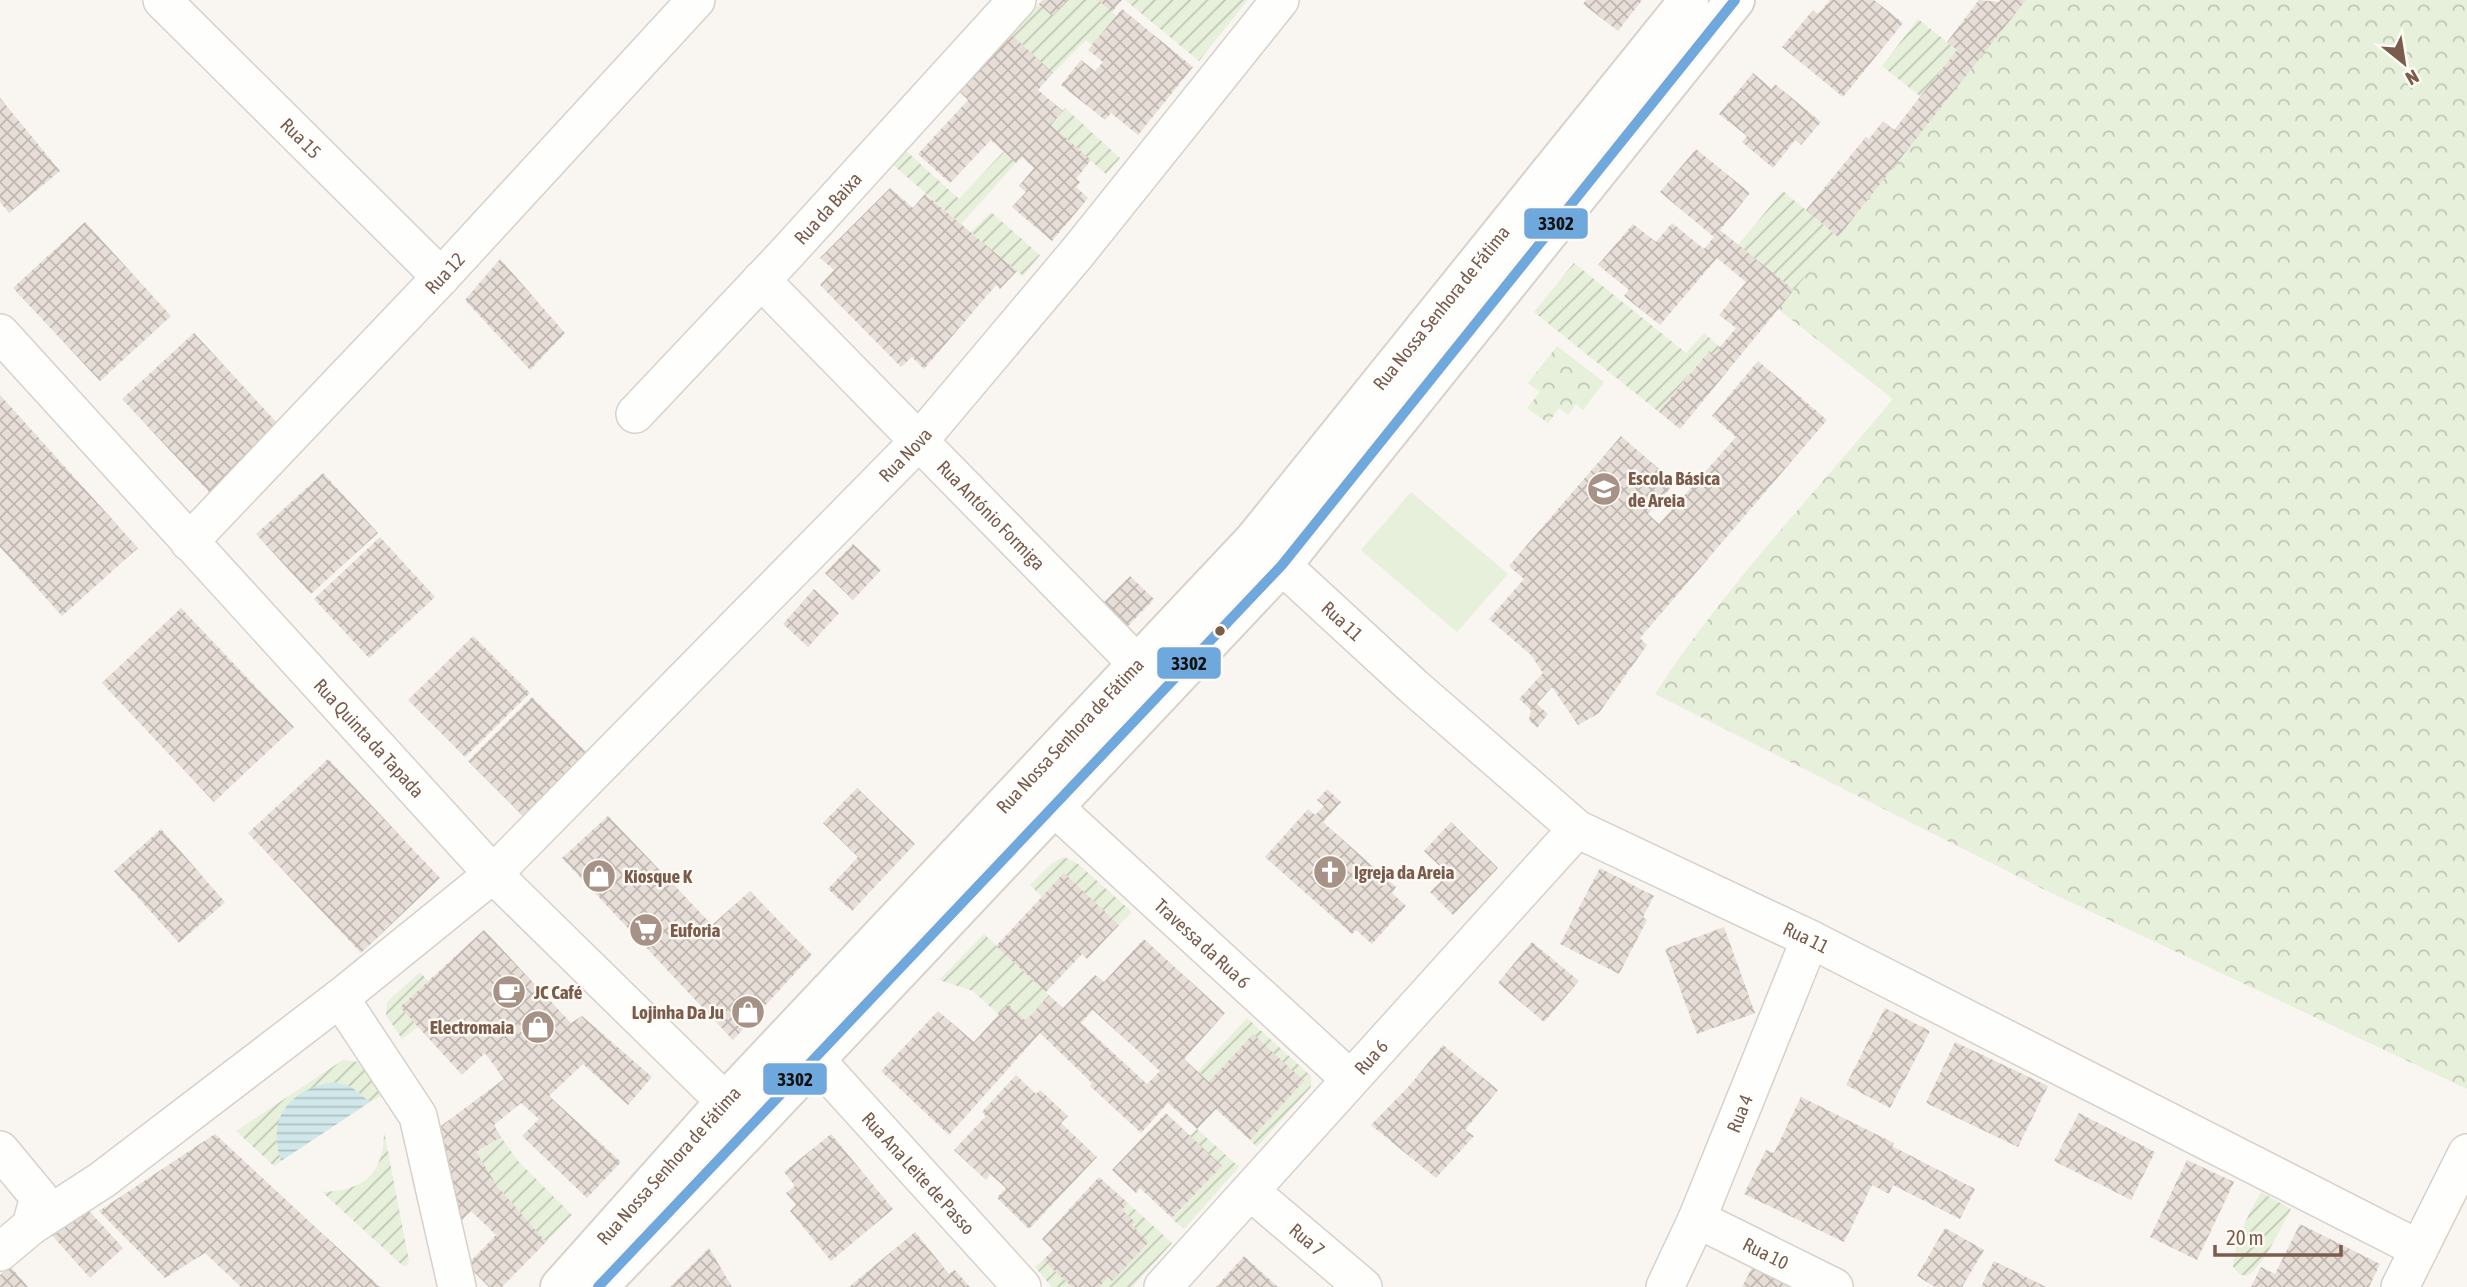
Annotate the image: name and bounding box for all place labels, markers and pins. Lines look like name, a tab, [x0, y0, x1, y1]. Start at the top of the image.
place label: Escola Básica de Areia	[1628, 467, 1720, 511]
school or university icon: Escola Básica de Areia	[1585, 470, 1623, 508]
unlabelled marker	[1213, 624, 1227, 638]
church icon: Igreja da Areia	[1311, 853, 1349, 891]
shop icon: Kiosque K	[580, 857, 618, 895]
place label: Igreja da Areia	[1354, 861, 1454, 883]
place label: Kiosque K	[624, 865, 693, 887]
supermarket icon: Euforia	[627, 911, 665, 949]
place label: Euforia	[670, 919, 720, 941]
cafe icon: JC Café	[490, 973, 528, 1011]
place label: JC Café	[533, 981, 583, 1003]
shop icon: Lojinha Da Ju	[729, 993, 767, 1031]
place label: Lojinha Da Ju	[632, 1001, 724, 1023]
shop icon: Electromaia	[519, 1008, 557, 1046]
place label: Electromaia	[430, 1016, 514, 1038]

